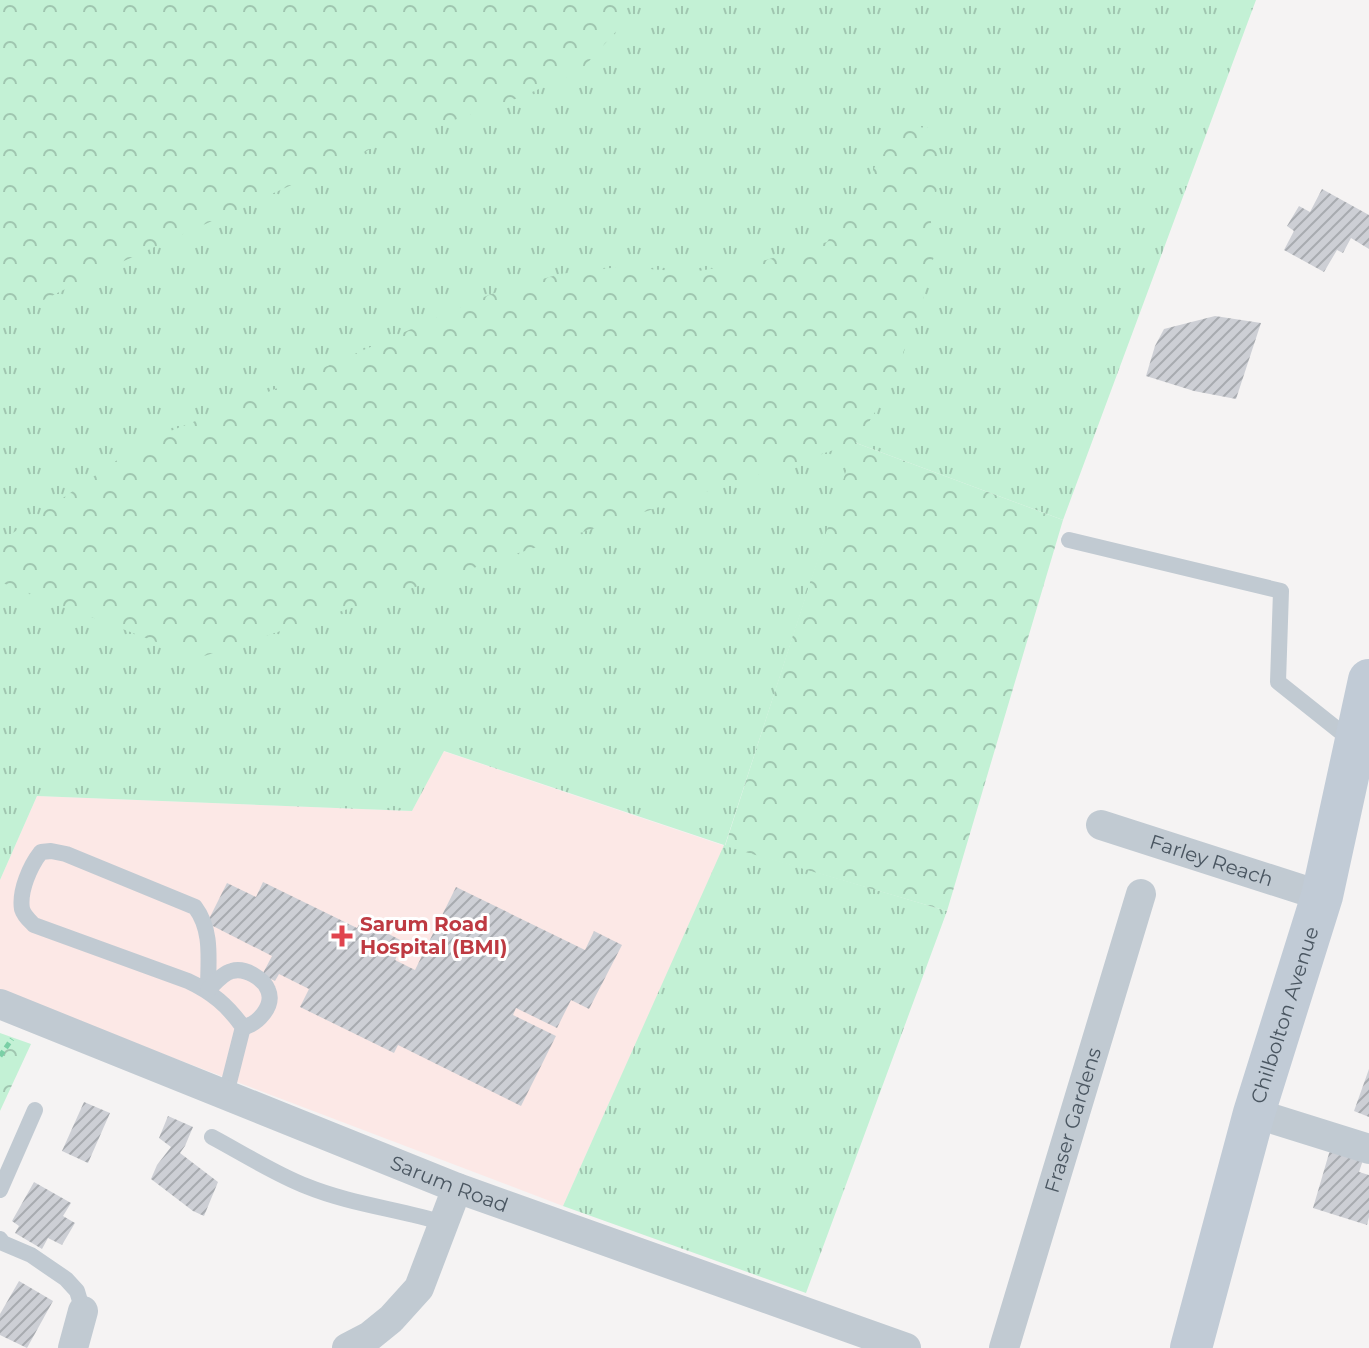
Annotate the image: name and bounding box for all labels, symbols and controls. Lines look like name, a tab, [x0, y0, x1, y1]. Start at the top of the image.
street label: Farley Reach	[1147, 829, 1276, 891]
place label: Sarum Road Hospital (BMI)	[360, 912, 507, 959]
street label: Chilbolton Avenue	[1246, 923, 1324, 1107]
marker: Sarum Road Hospital (BMI)	[331, 925, 353, 947]
street label: Fraser Gardens	[1040, 1044, 1106, 1196]
street label: Sarum Road	[387, 1150, 511, 1217]

